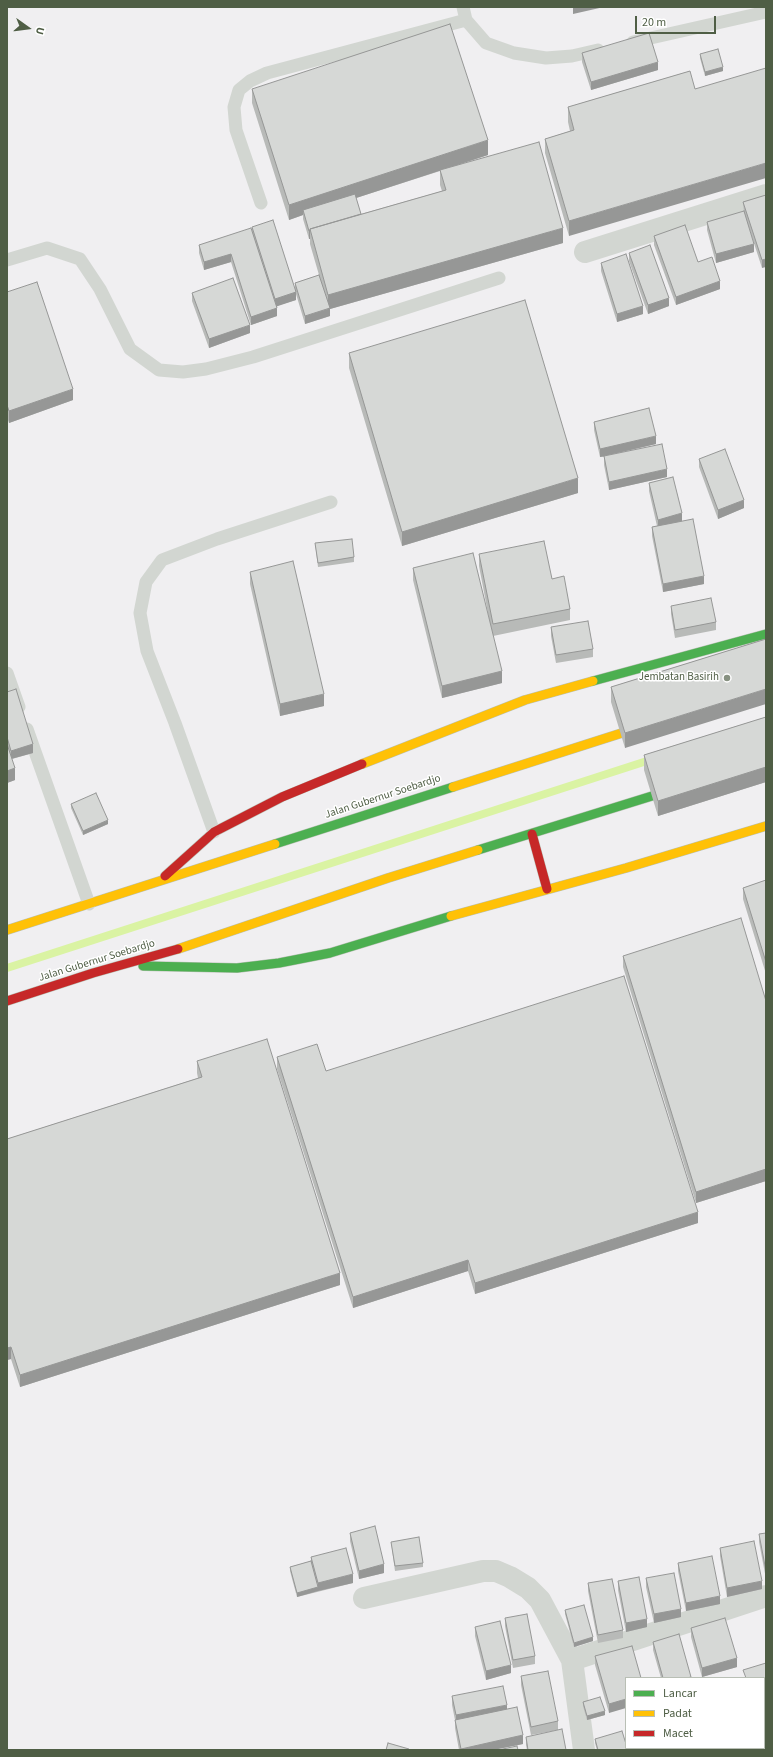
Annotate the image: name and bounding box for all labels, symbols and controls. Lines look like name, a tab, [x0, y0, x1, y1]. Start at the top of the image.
north arrow	[8, 8, 48, 48]
scale bar	[637, 8, 718, 34]
text: 20 m	[642, 14, 666, 31]
text: U	[32, 26, 48, 36]
place label: Jembatan Basirih	[639, 671, 719, 685]
marker: Jembatan Basirih	[722, 673, 732, 683]
street label: Jalan Gubernur Soebardjo	[324, 772, 442, 822]
street label: Jalan Gubernur Soebardjo	[37, 937, 157, 985]
legend	[625, 1677, 765, 1749]
text: Lancar	[663, 1685, 697, 1702]
text: Padat	[663, 1705, 692, 1722]
text: Macet	[663, 1725, 693, 1742]

